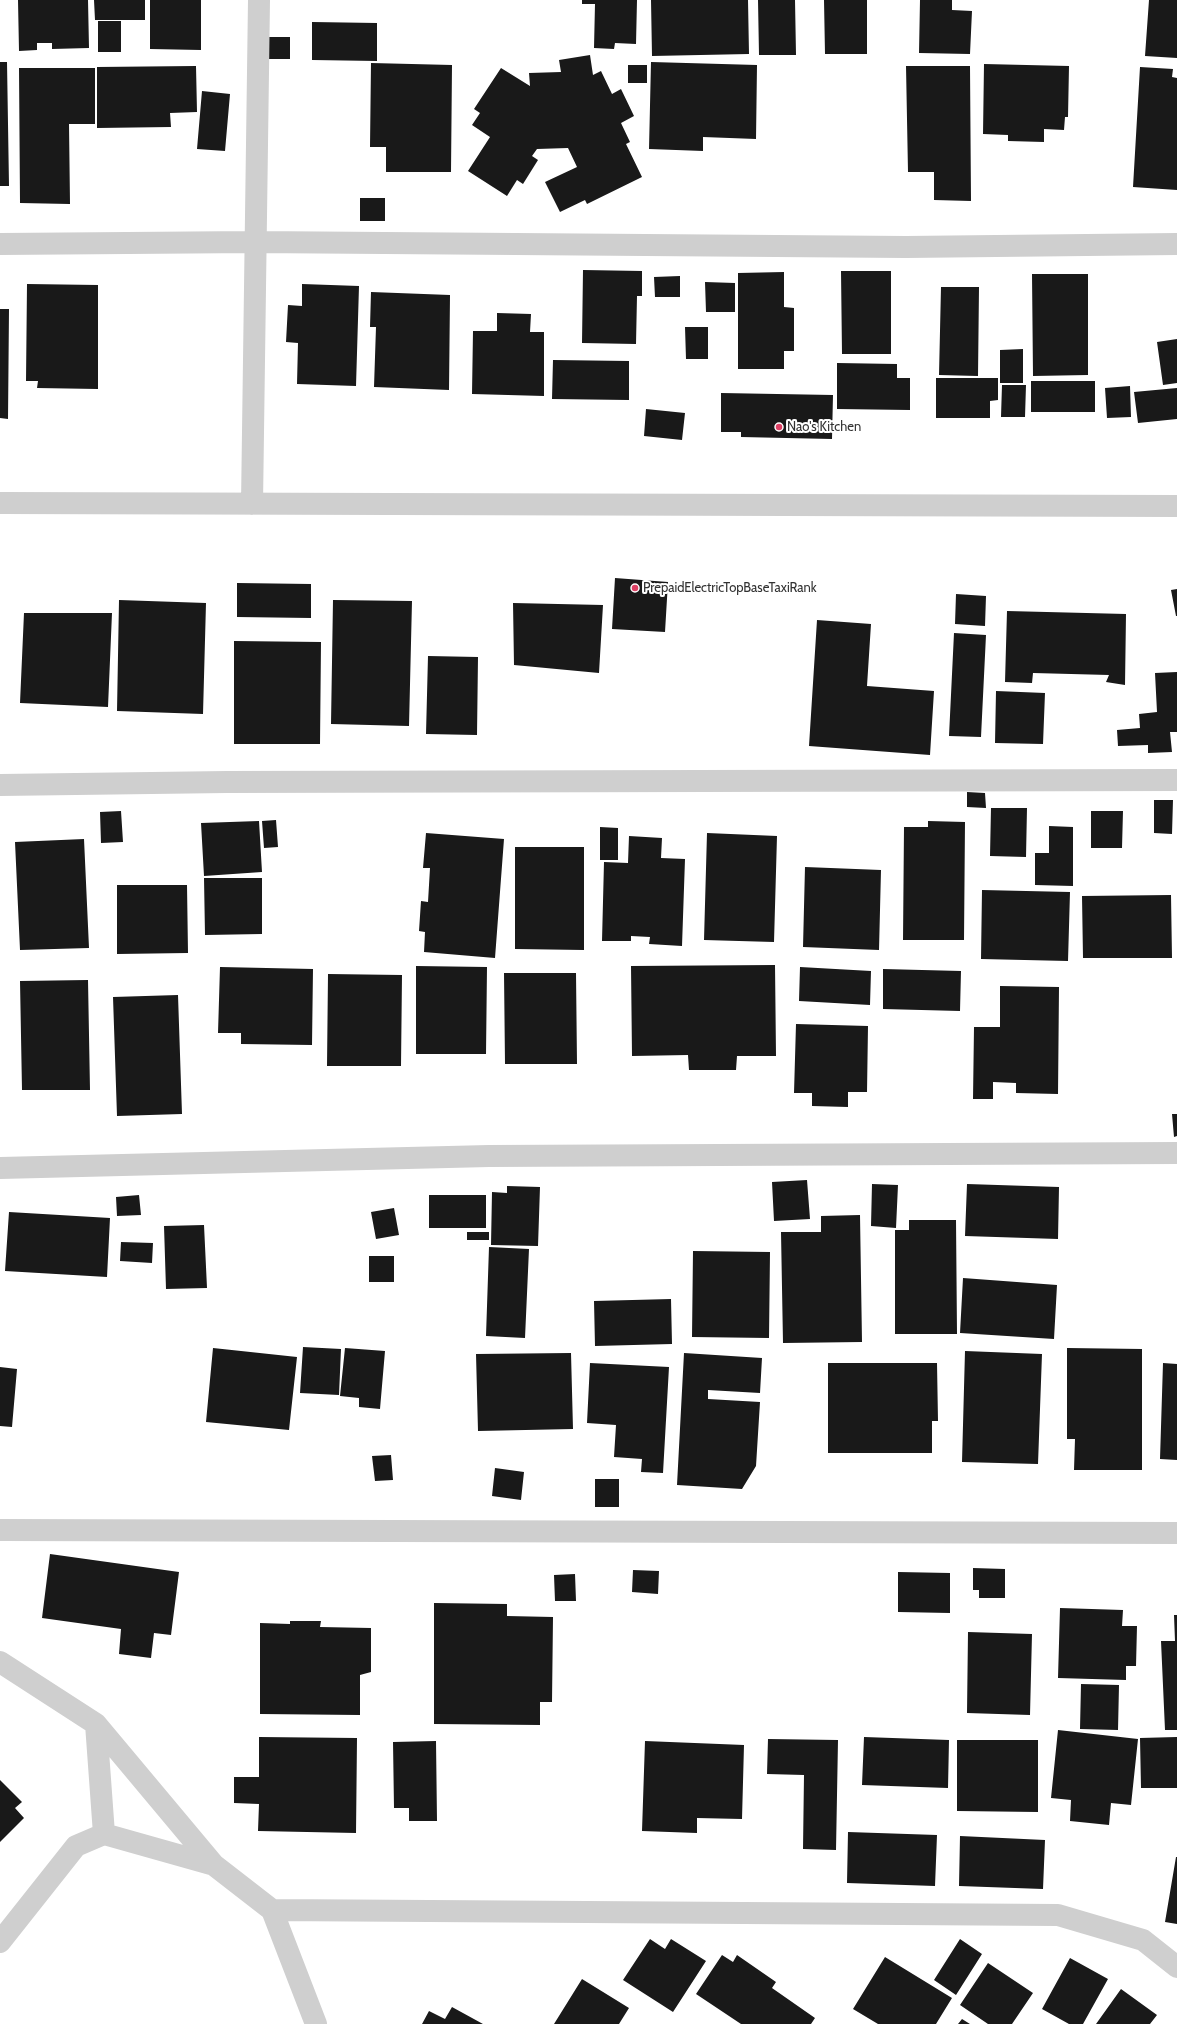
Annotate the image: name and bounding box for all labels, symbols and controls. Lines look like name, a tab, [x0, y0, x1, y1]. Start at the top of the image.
place label: Nao's Kitchen	[787, 419, 861, 435]
marker: Nao's Kitchen	[774, 422, 784, 432]
place label: PrepaidElectricTopBaseTaxiRank	[643, 580, 817, 596]
marker: PrepaidElectricTopBaseTaxiRank	[630, 583, 640, 593]

